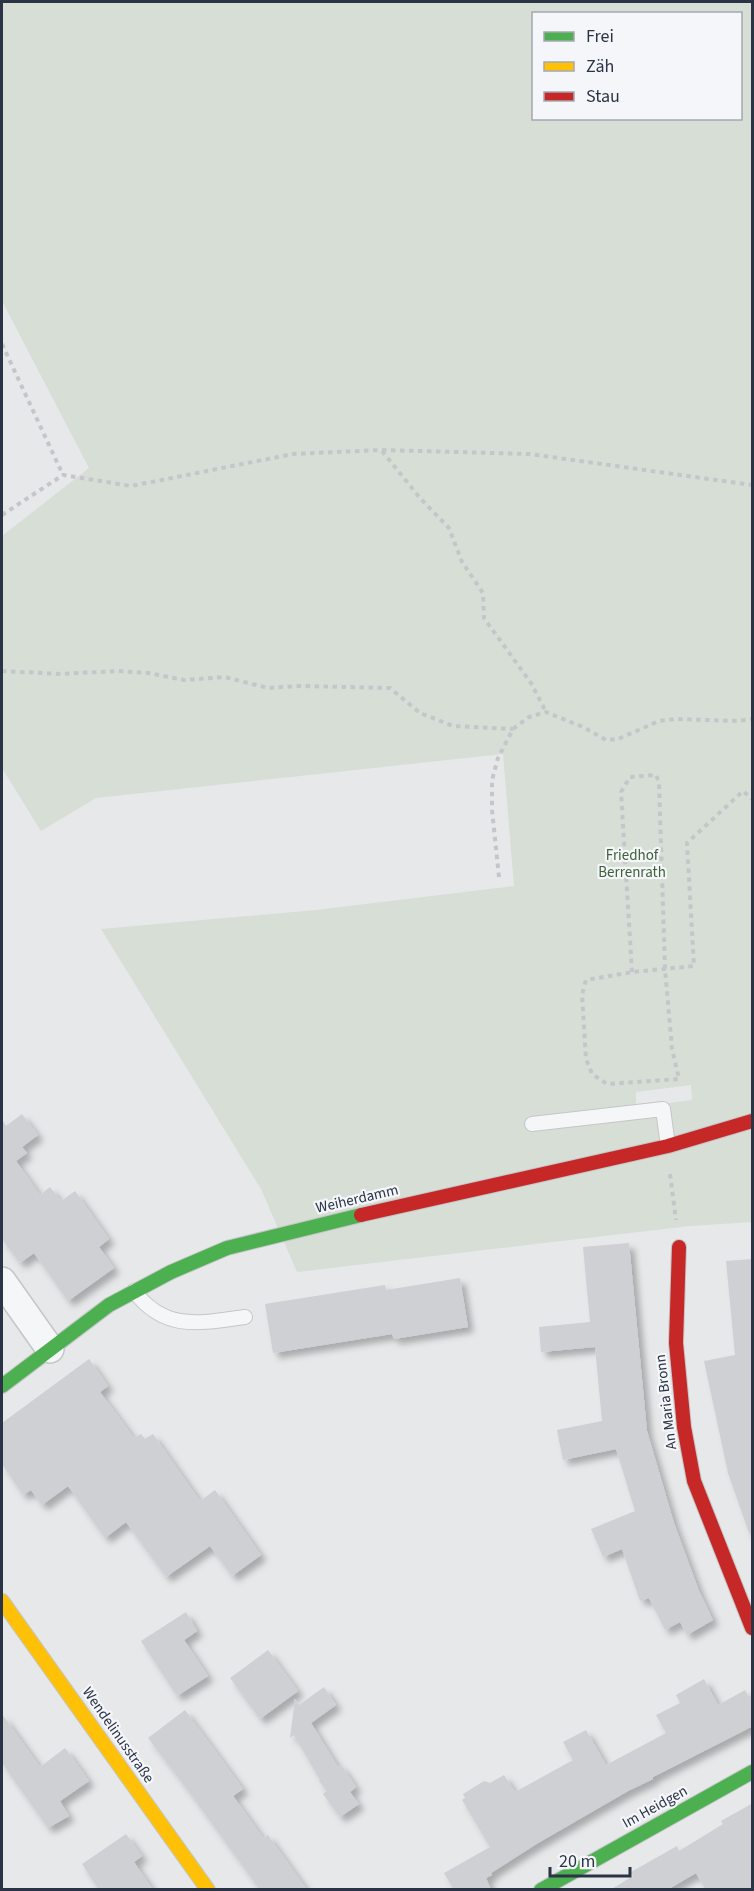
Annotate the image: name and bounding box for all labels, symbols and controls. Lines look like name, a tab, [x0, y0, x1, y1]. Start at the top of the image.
legend	[532, 12, 742, 120]
text: Frei	[586, 24, 614, 49]
text: Zäh	[586, 54, 614, 79]
text: Stau	[586, 84, 620, 109]
park label: Friedhof Berrenrath	[598, 845, 666, 883]
street label: Weiherdamm	[314, 1179, 400, 1219]
street label: An Maria Bronn	[650, 1353, 682, 1451]
street label: Wendelinusstraße	[77, 1683, 159, 1787]
street label: Im Heidgen	[619, 1780, 691, 1834]
scale bar	[550, 1840, 630, 1878]
text: 20 m	[559, 1849, 595, 1874]

